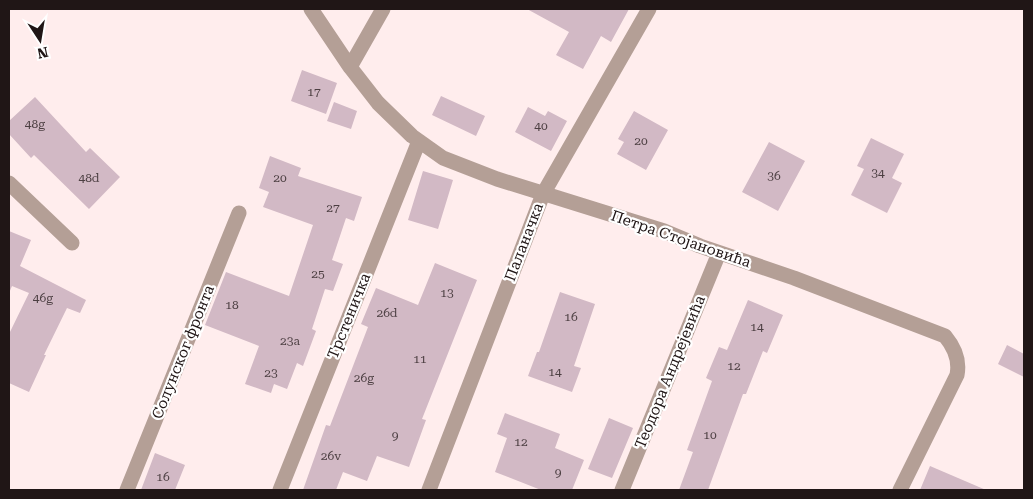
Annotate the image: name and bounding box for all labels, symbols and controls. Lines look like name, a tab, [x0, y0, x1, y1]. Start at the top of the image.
north arrow	[15, 15, 65, 65]
text: N	[36, 44, 50, 62]
house number: 17	[307, 85, 321, 99]
house number: 48g	[25, 117, 45, 131]
house number: 40	[534, 119, 548, 133]
house number: 20	[634, 134, 648, 148]
house number: 34	[871, 166, 885, 180]
house number: 36	[767, 169, 781, 183]
house number: 48d	[78, 171, 100, 185]
house number: 20	[273, 171, 287, 185]
street label: Паланачка	[501, 200, 547, 284]
house number: 27	[326, 201, 340, 215]
street label: Петра Стојановића	[609, 207, 753, 271]
house number: 25	[311, 267, 325, 281]
street label: Трстеничка	[324, 270, 374, 362]
street label: Солунског фронта	[148, 283, 218, 421]
house number: 13	[440, 286, 454, 300]
house number: 46g	[33, 291, 53, 305]
street label: Теодора Андрејевића	[631, 293, 709, 451]
house number: 18	[225, 298, 239, 312]
house number: 26d	[376, 306, 398, 320]
house number: 16	[564, 310, 578, 324]
house number: 14	[750, 320, 764, 334]
house number: 23a	[280, 334, 300, 348]
house number: 11	[413, 352, 427, 366]
house number: 12	[727, 359, 741, 373]
house number: 14	[548, 365, 562, 379]
house number: 23	[264, 366, 278, 380]
house number: 26g	[354, 371, 374, 385]
house number: 10	[703, 428, 717, 442]
house number: 9	[392, 429, 399, 443]
house number: 12	[514, 435, 528, 449]
house number: 26v	[321, 449, 341, 463]
house number: 9	[555, 466, 562, 480]
house number: 16	[156, 470, 170, 484]

